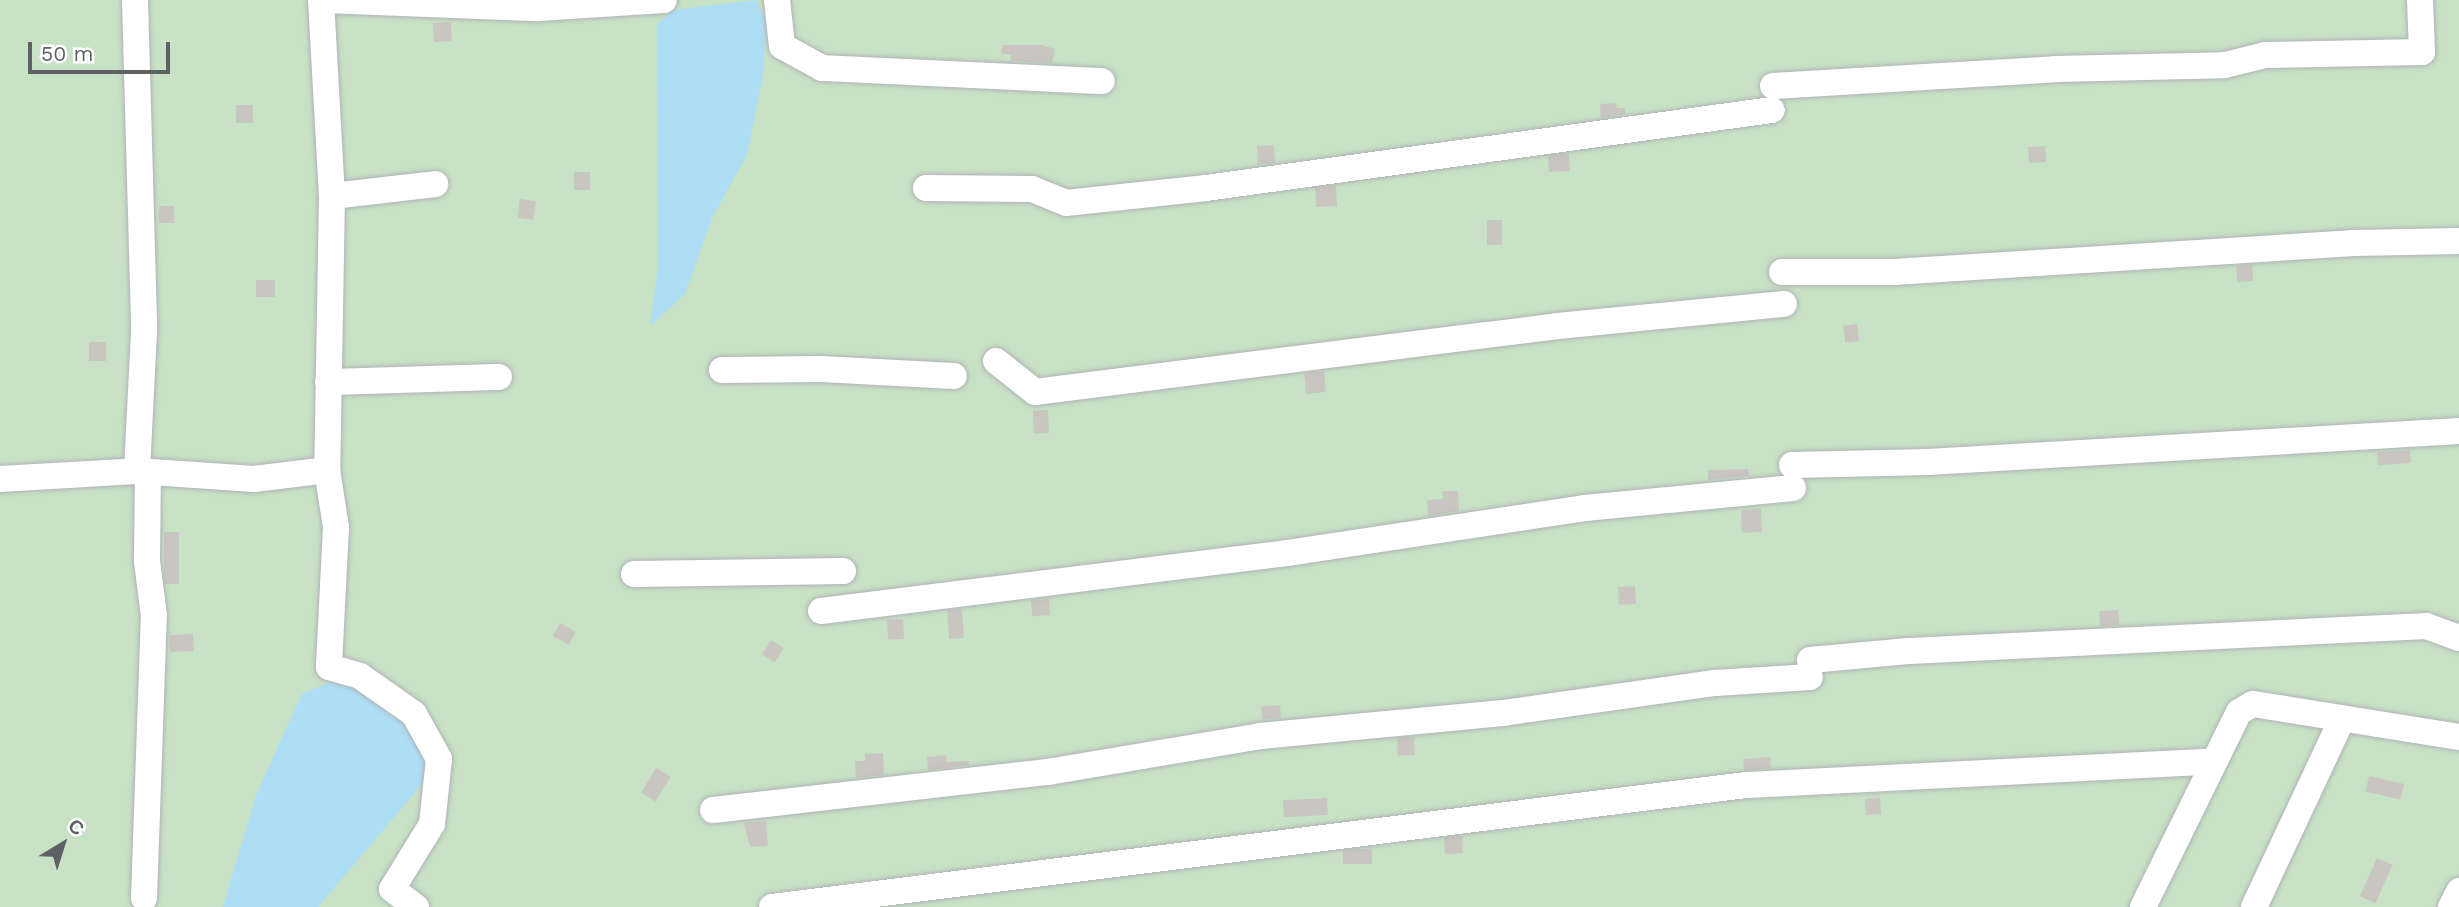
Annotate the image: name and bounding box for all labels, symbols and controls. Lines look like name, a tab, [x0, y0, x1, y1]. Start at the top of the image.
scale bar	[32, 28, 173, 72]
text: 50 m	[41, 41, 93, 66]
north arrow	[28, 809, 98, 879]
text: С	[64, 814, 89, 840]

